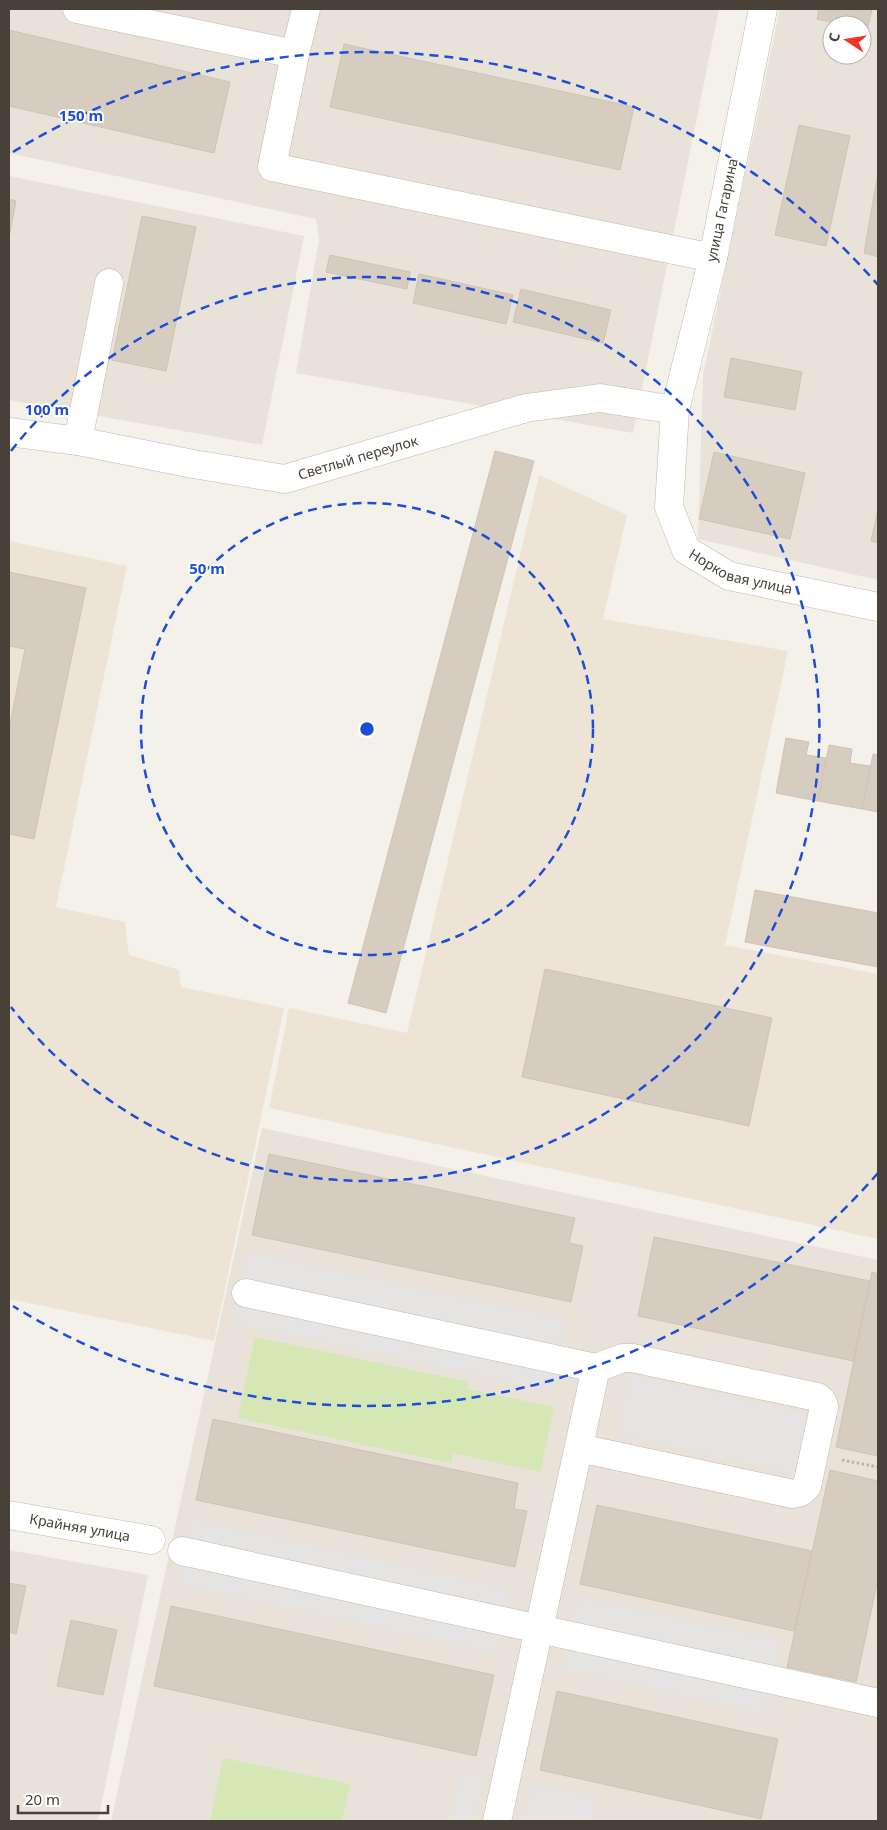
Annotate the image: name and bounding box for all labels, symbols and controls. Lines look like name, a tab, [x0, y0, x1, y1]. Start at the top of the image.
north arrow	[822, 15, 872, 65]
text: С	[824, 31, 844, 44]
text: 150 m	[59, 105, 103, 125]
street label: улица Гагарина	[701, 156, 742, 263]
text: 100 m	[25, 399, 69, 419]
street label: Светлый переулок	[295, 430, 420, 484]
street label: Норковая улица	[686, 544, 794, 598]
text: 50 m	[189, 558, 225, 578]
centre of rings	[358, 720, 376, 738]
street label: Крайняя улица	[28, 1509, 132, 1545]
scale bar	[18, 1782, 108, 1814]
text: 20 m	[25, 1789, 60, 1809]

